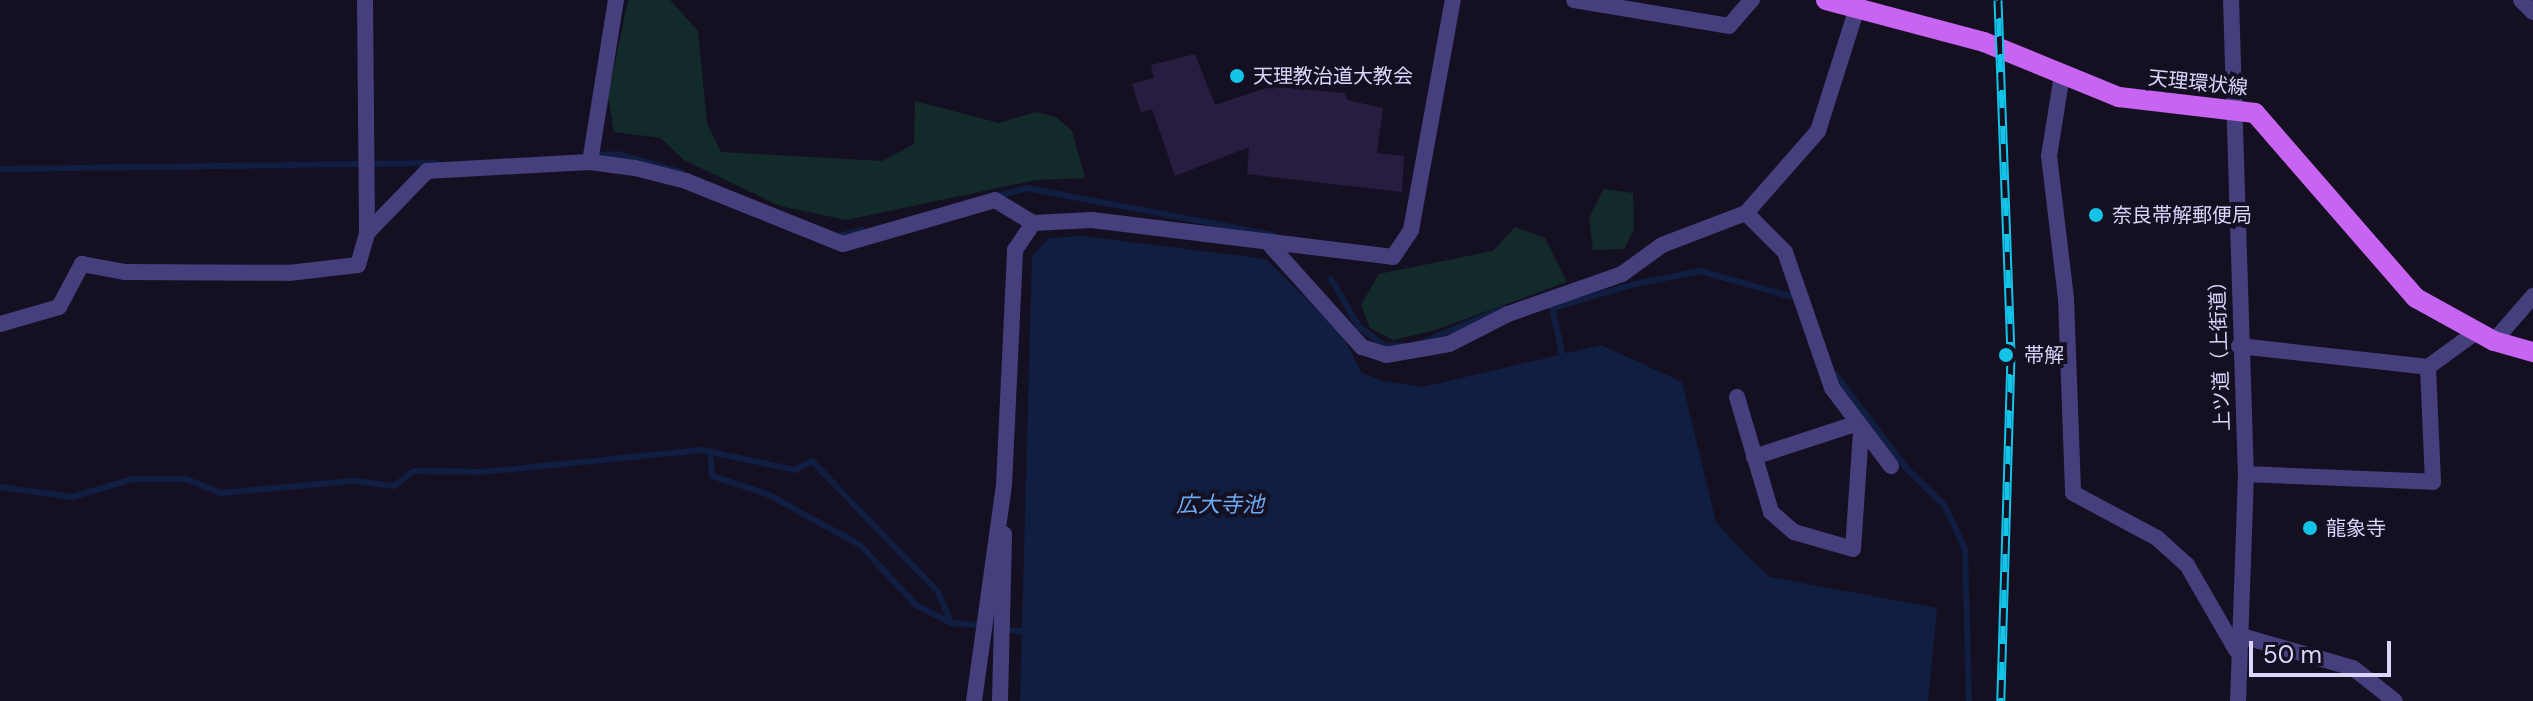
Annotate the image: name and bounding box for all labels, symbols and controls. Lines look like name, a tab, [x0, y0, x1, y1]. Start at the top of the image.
place label: 天理教治道大教会	[1253, 64, 1413, 88]
street label: 天理環状線	[2147, 66, 2249, 100]
marker: 天理教治道大教会	[1228, 67, 1246, 85]
place label: 奈良帯解郵便局	[2112, 203, 2252, 227]
marker: 奈良帯解郵便局	[2087, 206, 2105, 224]
street label: 上ツ道（上街道）	[2205, 271, 2235, 431]
place label: 帯解	[2024, 343, 2064, 367]
marker: 帯解	[1995, 344, 2017, 366]
water label: 広大寺池	[1176, 492, 1264, 518]
place label: 龍象寺	[2326, 516, 2386, 540]
marker: 龍象寺	[2301, 519, 2319, 537]
scale bar	[2253, 625, 2395, 675]
text: 50 m	[2263, 639, 2322, 670]

